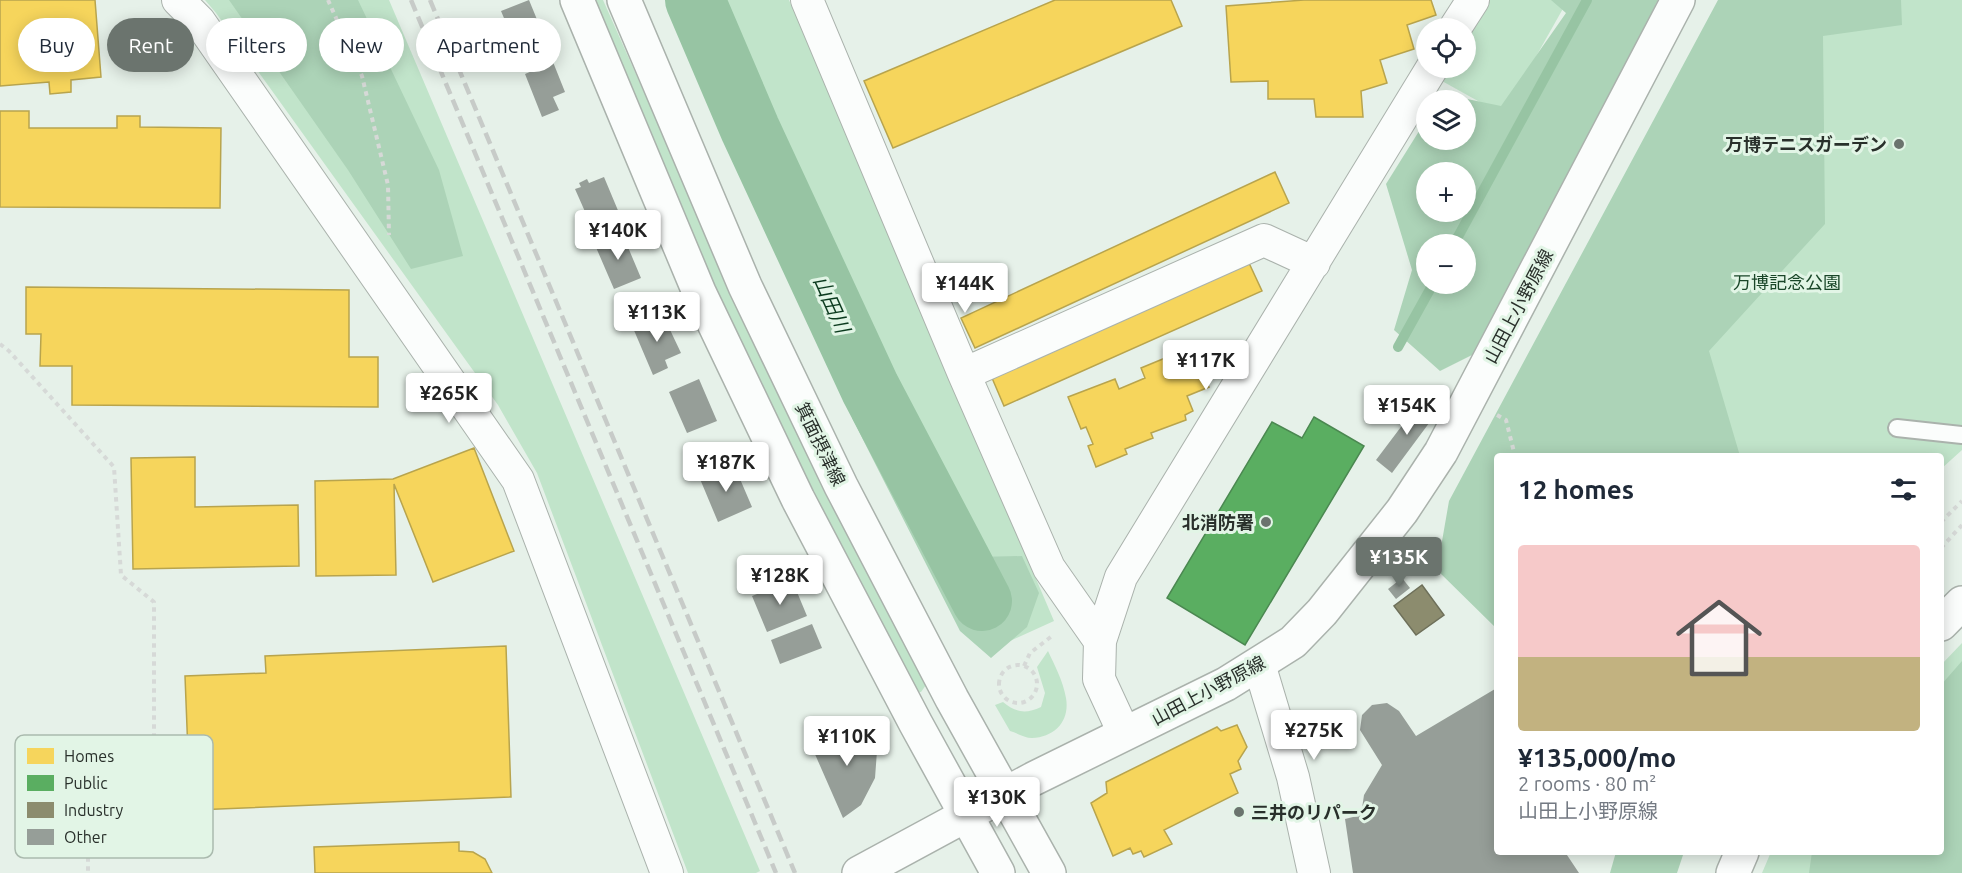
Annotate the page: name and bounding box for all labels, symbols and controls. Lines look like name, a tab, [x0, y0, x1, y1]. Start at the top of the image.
chip: Buy	[18, 18, 95, 72]
chip: Rent	[107, 18, 194, 72]
chip: Filters	[206, 18, 307, 72]
chip: New	[319, 18, 404, 72]
chip: Apartment	[416, 18, 561, 72]
map controls	[1416, 18, 1476, 294]
button: locate	[1416, 18, 1476, 78]
button: layers	[1416, 90, 1476, 150]
place label: 万博テニスガーデン	[1725, 134, 1887, 154]
marker: 万博テニスガーデン	[1892, 137, 1906, 151]
button: +	[1416, 162, 1476, 222]
pin: ¥140K	[576, 210, 660, 261]
text: ¥140K	[589, 218, 647, 241]
button: −	[1416, 234, 1476, 294]
street label: 山田上小野原線	[1480, 246, 1556, 366]
pin: ¥144K	[923, 263, 1007, 314]
text: ¥144K	[936, 271, 994, 294]
water label: 山田川	[809, 272, 856, 338]
park label: 万博記念公園	[1733, 272, 1841, 292]
pin: ¥113K	[615, 292, 699, 343]
text: ¥113K	[628, 300, 686, 323]
pin: ¥117K	[1164, 340, 1248, 391]
text: ¥117K	[1177, 348, 1235, 371]
pin: ¥265K	[407, 373, 491, 424]
text: ¥265K	[420, 381, 478, 404]
pin: ¥154K	[1365, 385, 1449, 436]
text: ¥154K	[1378, 393, 1436, 416]
street label: 箕面摂津線	[792, 399, 850, 489]
pin: ¥187K	[684, 442, 768, 493]
text: ¥187K	[697, 450, 755, 473]
icon: filters	[1887, 473, 1920, 506]
text: 12 homes	[1518, 475, 1634, 504]
place label: 北消防署	[1182, 512, 1254, 532]
marker: 北消防署	[1259, 515, 1273, 529]
pin: ¥135K	[1357, 537, 1441, 588]
text: ¥135K	[1370, 545, 1428, 568]
pin: ¥128K	[738, 555, 822, 606]
text: ¥128K	[751, 563, 809, 586]
icon: home	[1665, 584, 1773, 692]
street label: 山田上小野原線	[1148, 652, 1268, 728]
pin: ¥275K	[1272, 710, 1356, 761]
pin: ¥110K	[805, 716, 889, 767]
text: ¥275K	[1285, 718, 1343, 741]
text: ¥110K	[818, 724, 876, 747]
legend	[15, 735, 213, 858]
text: ¥135,000/mo	[1518, 743, 1676, 772]
text: Homes	[64, 747, 114, 765]
text: 2 rooms · 80 m²	[1518, 772, 1656, 795]
text: Public	[64, 774, 108, 792]
pin: ¥130K	[955, 777, 1039, 828]
text: ¥130K	[968, 785, 1026, 808]
text: 山田上小野原線	[1518, 799, 1658, 822]
text: Industry	[64, 801, 123, 819]
place label: 三井のリパーク	[1251, 802, 1377, 822]
marker: 三井のリパーク	[1232, 805, 1246, 819]
text: Other	[64, 828, 107, 846]

